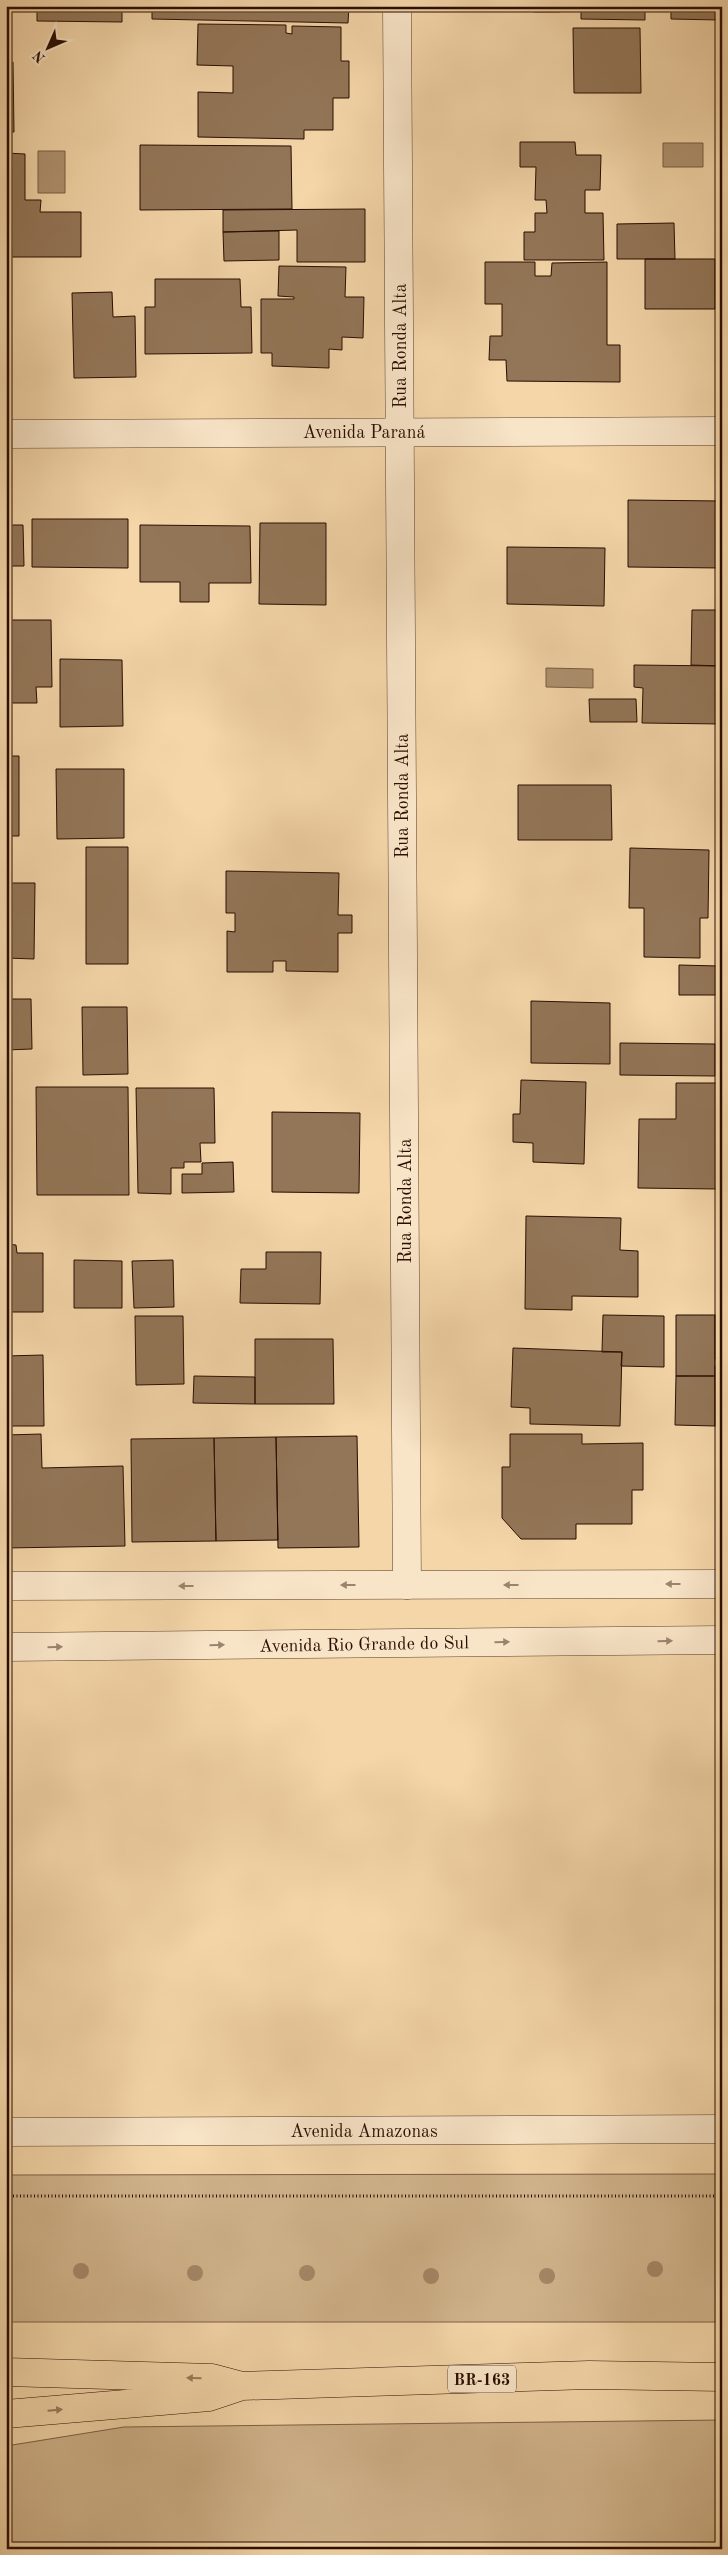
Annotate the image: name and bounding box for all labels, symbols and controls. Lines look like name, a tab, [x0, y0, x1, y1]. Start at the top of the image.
north arrow	[22, 22, 72, 72]
text: N	[31, 48, 48, 65]
street label: Rua Ronda Alta	[392, 283, 410, 409]
street label: Avenida Paraná	[303, 424, 425, 442]
street label: Rua Ronda Alta	[394, 733, 412, 859]
street label: Rua Ronda Alta	[397, 1138, 415, 1264]
one-way arrow	[665, 1580, 681, 1588]
one-way arrow	[340, 1581, 356, 1589]
one-way arrow	[502, 1581, 518, 1589]
one-way arrow	[177, 1582, 193, 1590]
street label: Avenida Rio Grande do Sul	[259, 1634, 469, 1656]
one-way arrow	[657, 1637, 673, 1645]
one-way arrow	[495, 1638, 511, 1646]
one-way arrow	[210, 1641, 226, 1649]
one-way arrow	[47, 1643, 63, 1651]
street label: Avenida Amazonas	[290, 2123, 438, 2141]
road number: BR-163	[448, 2366, 516, 2392]
one-way arrow	[186, 2373, 202, 2381]
one-way arrow	[47, 2405, 63, 2413]

